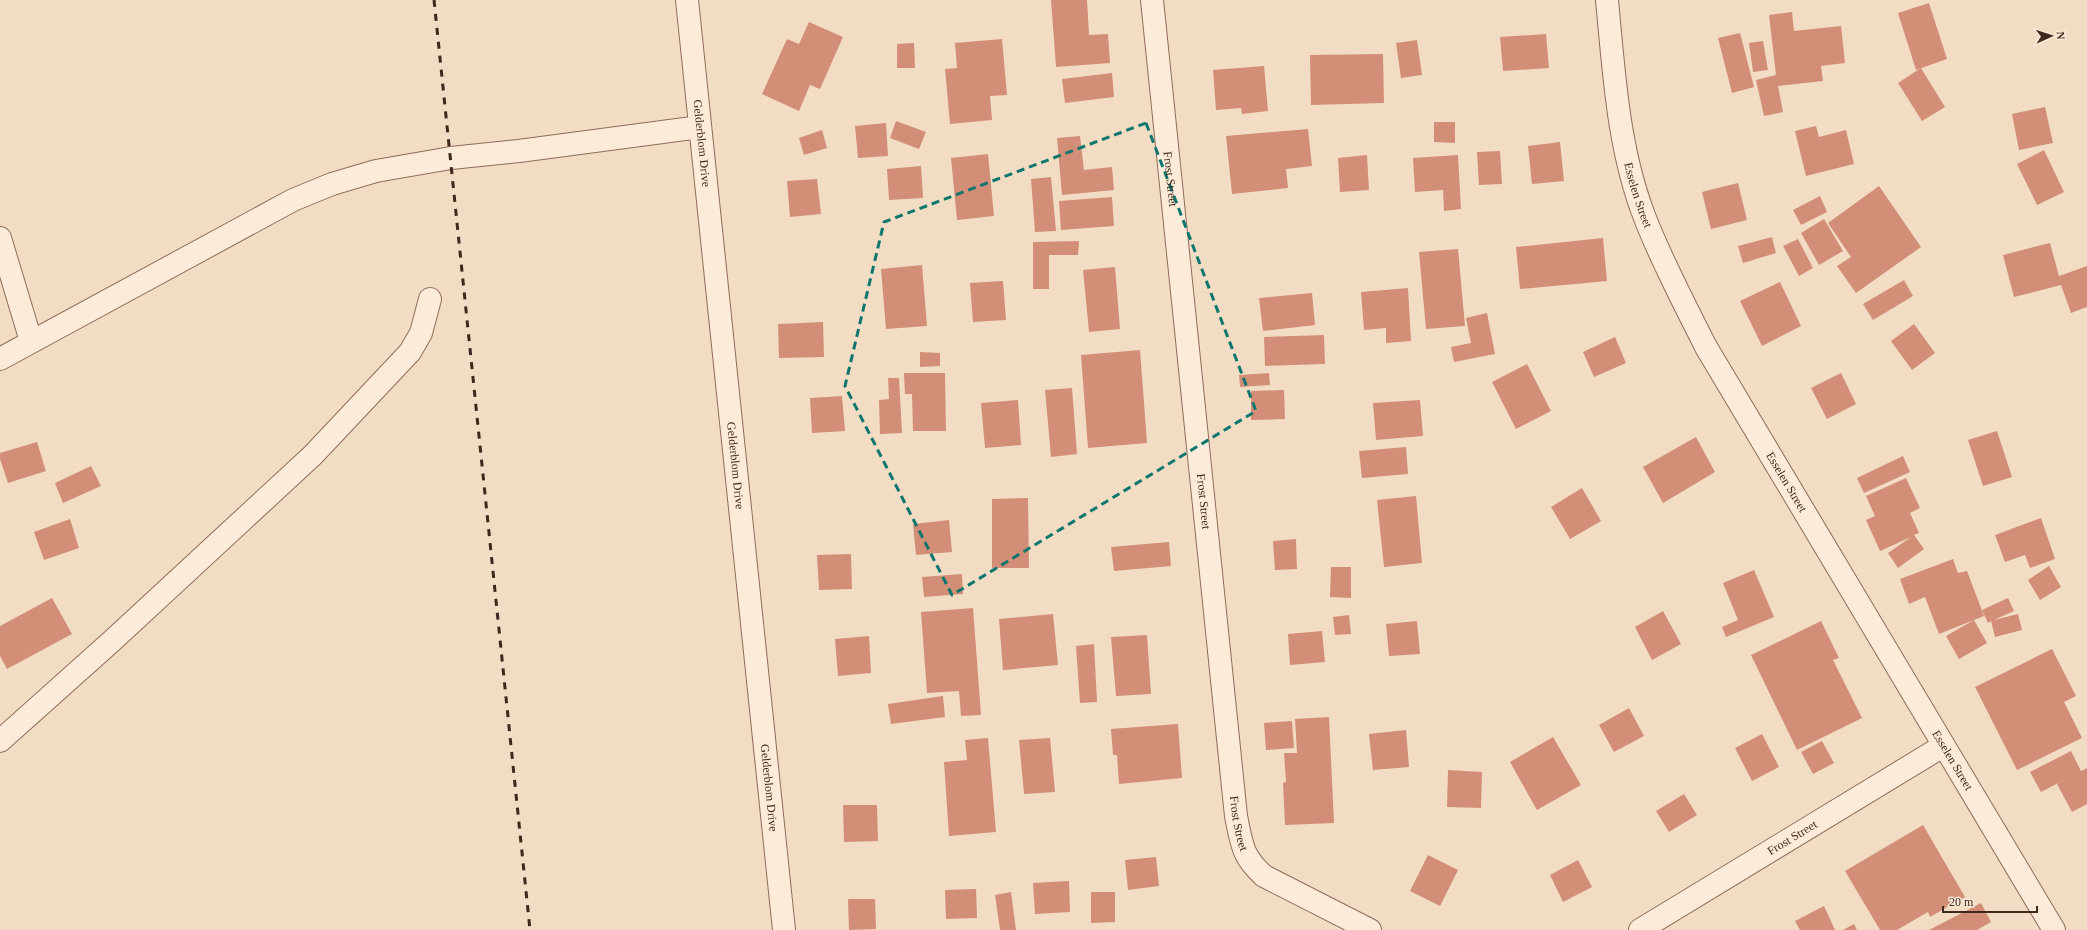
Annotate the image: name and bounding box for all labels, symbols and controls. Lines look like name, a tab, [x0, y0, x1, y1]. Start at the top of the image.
north arrow	[2031, 16, 2071, 56]
text: N	[2055, 31, 2067, 40]
street label: Gelderblom Drive	[690, 99, 713, 188]
street label: Frost Street	[1161, 151, 1180, 208]
street label: Esselen Street	[1621, 161, 1655, 230]
street label: Gelderblom Drive	[724, 421, 747, 510]
street label: Esselen Street	[1763, 449, 1810, 515]
street label: Frost Street	[1194, 473, 1213, 530]
street label: Esselen Street	[1929, 728, 1976, 793]
street label: Gelderblom Drive	[758, 743, 781, 832]
street label: Frost Street	[1227, 795, 1251, 854]
street label: Frost Street	[1765, 817, 1820, 858]
scale bar	[1943, 888, 2037, 914]
text: 20 m	[1949, 895, 1974, 909]

